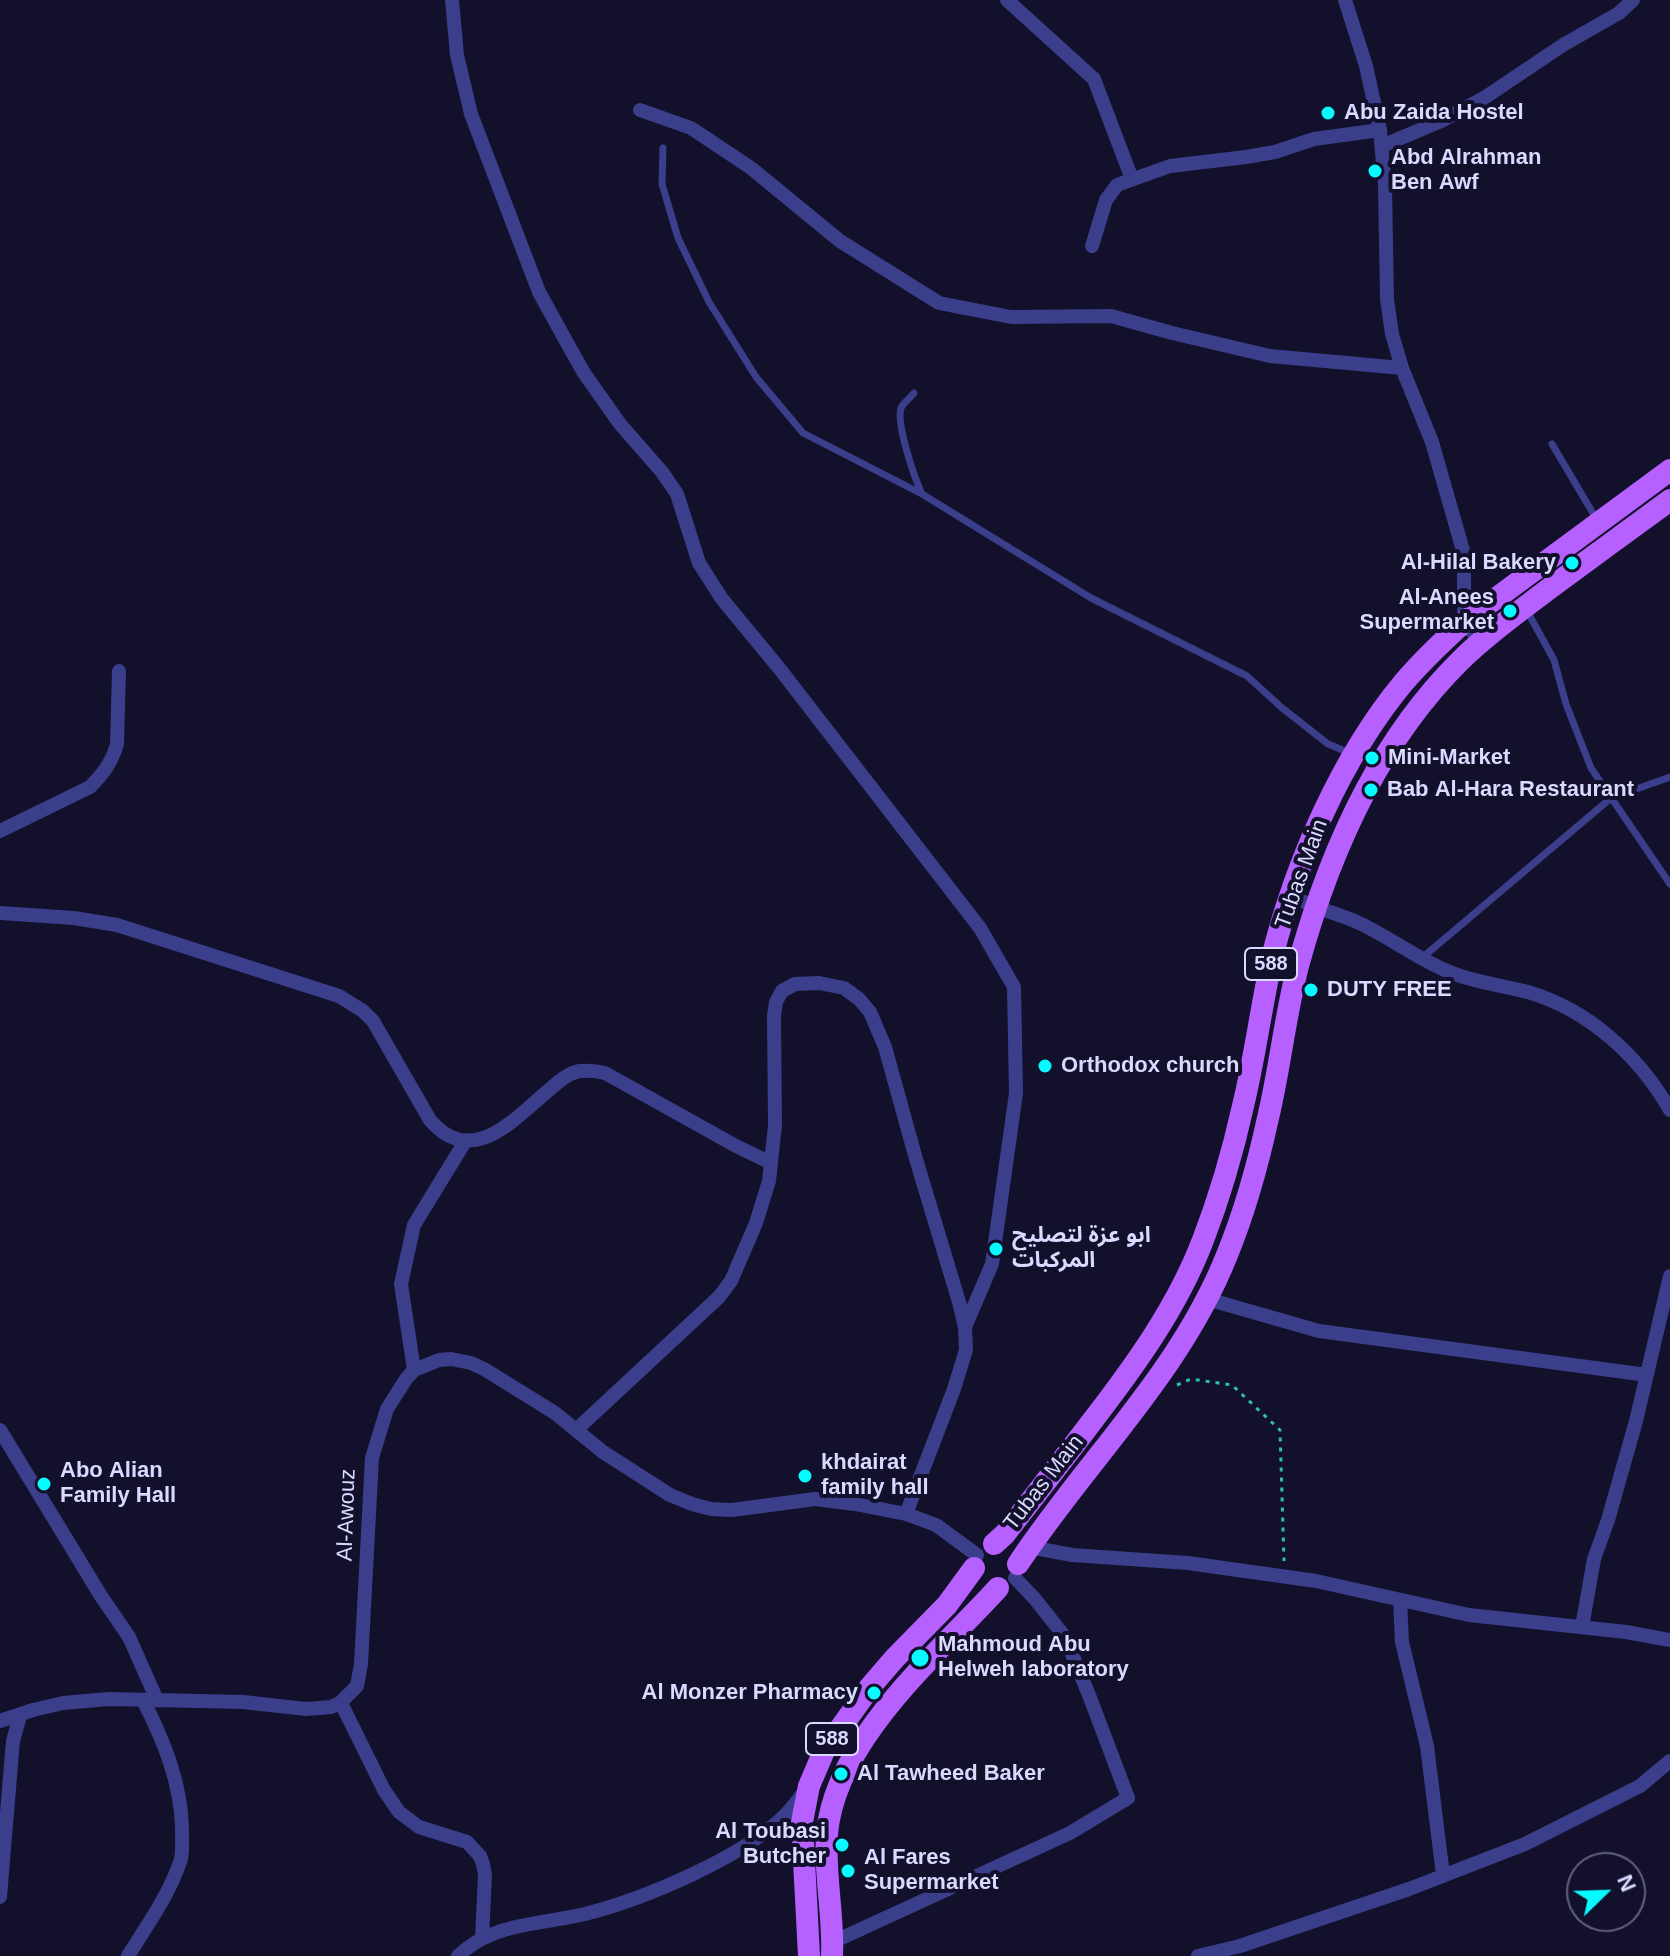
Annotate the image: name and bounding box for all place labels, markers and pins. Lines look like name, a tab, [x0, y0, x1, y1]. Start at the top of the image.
place label: Abu Zaida Hostel	[1344, 100, 1524, 126]
marker: Abu Zaida Hostel	[1319, 104, 1337, 122]
place label: Abd Alrahman Ben Awf	[1391, 145, 1541, 196]
marker: Abd Alrahman Ben Awf	[1366, 162, 1384, 180]
place label: Al-Hilal Bakery	[1401, 550, 1556, 576]
marker: Al-Hilal Bakery	[1563, 554, 1581, 572]
place label: Al-Anees Supermarket	[1359, 585, 1494, 636]
marker: Al-Anees Supermarket	[1501, 602, 1519, 620]
place label: Mini-Market	[1388, 745, 1510, 771]
marker: Mini-Market	[1363, 749, 1381, 767]
place label: Bab Al-Hara Restaurant	[1387, 777, 1634, 803]
marker: Bab Al-Hara Restaurant	[1362, 781, 1380, 799]
place label: DUTY FREE	[1327, 977, 1452, 1003]
marker: DUTY FREE	[1302, 981, 1320, 999]
place label: Orthodox church	[1061, 1053, 1239, 1079]
marker: Orthodox church	[1036, 1057, 1054, 1075]
place label: ابو عزة لتصليح المركبات	[1012, 1223, 1151, 1274]
marker: ابو عزة لتصليح المركبات	[987, 1240, 1005, 1258]
place label: khdairat family hall	[821, 1450, 929, 1502]
place label: Abo Alian Family Hall	[60, 1458, 176, 1510]
marker: khdairat family hall	[796, 1467, 814, 1485]
marker: Abo Alian Family Hall	[35, 1475, 53, 1493]
place label: Mahmoud Abu Helweh laboratory	[938, 1632, 1129, 1684]
marker: Mahmoud Abu Helweh laboratory	[909, 1647, 931, 1669]
place label: Al Monzer Pharmacy	[642, 1680, 858, 1706]
marker: Al Monzer Pharmacy	[865, 1684, 883, 1702]
place label: Al Tawheed Baker	[857, 1761, 1045, 1787]
marker: Al Tawheed Baker	[832, 1765, 850, 1783]
place label: Al Toubasi Butcher	[715, 1819, 826, 1870]
marker: Al Toubasi Butcher	[833, 1836, 851, 1854]
place label: Al Fares Supermarket	[864, 1845, 999, 1896]
marker: Al Fares Supermarket	[839, 1862, 857, 1880]

